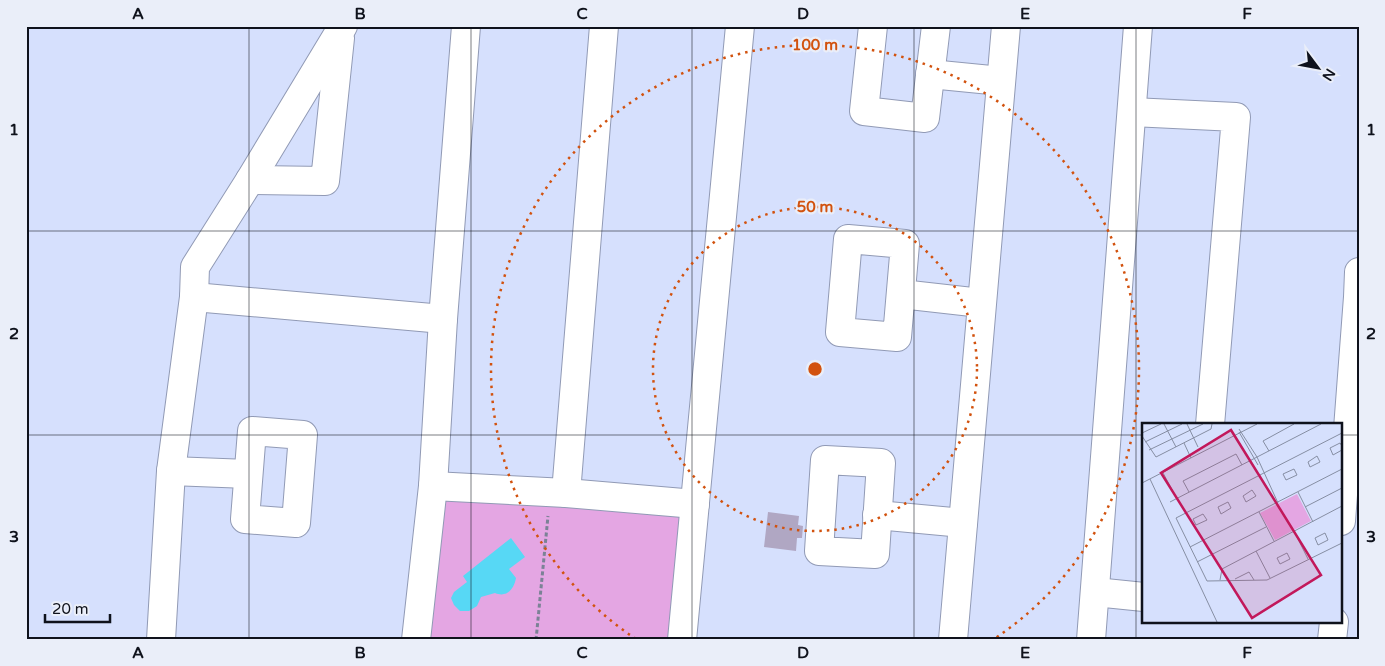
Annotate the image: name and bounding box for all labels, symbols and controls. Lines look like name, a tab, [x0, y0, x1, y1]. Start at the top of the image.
text: A	[132, 4, 144, 24]
text: B	[354, 4, 366, 24]
text: C	[576, 4, 588, 24]
text: D	[797, 4, 809, 24]
text: E	[1020, 4, 1030, 24]
text: F	[1242, 4, 1252, 24]
text: 100 m	[792, 36, 838, 54]
north arrow	[1292, 42, 1342, 92]
text: N	[1318, 65, 1339, 84]
text: 1	[9, 120, 19, 140]
text: 1	[1366, 120, 1376, 140]
text: 50 m	[797, 198, 833, 216]
text: 2	[9, 324, 19, 344]
text: 2	[1366, 324, 1376, 344]
centre of rings	[806, 360, 824, 378]
inset map	[1142, 423, 1342, 624]
text: 3	[9, 527, 19, 547]
text: 3	[1366, 527, 1376, 547]
scale bar	[45, 591, 110, 623]
text: 20 m	[52, 600, 89, 618]
text: A	[132, 643, 144, 663]
text: B	[354, 643, 366, 663]
text: C	[576, 643, 588, 663]
text: D	[797, 643, 809, 663]
text: E	[1020, 643, 1030, 663]
text: F	[1242, 643, 1252, 663]

